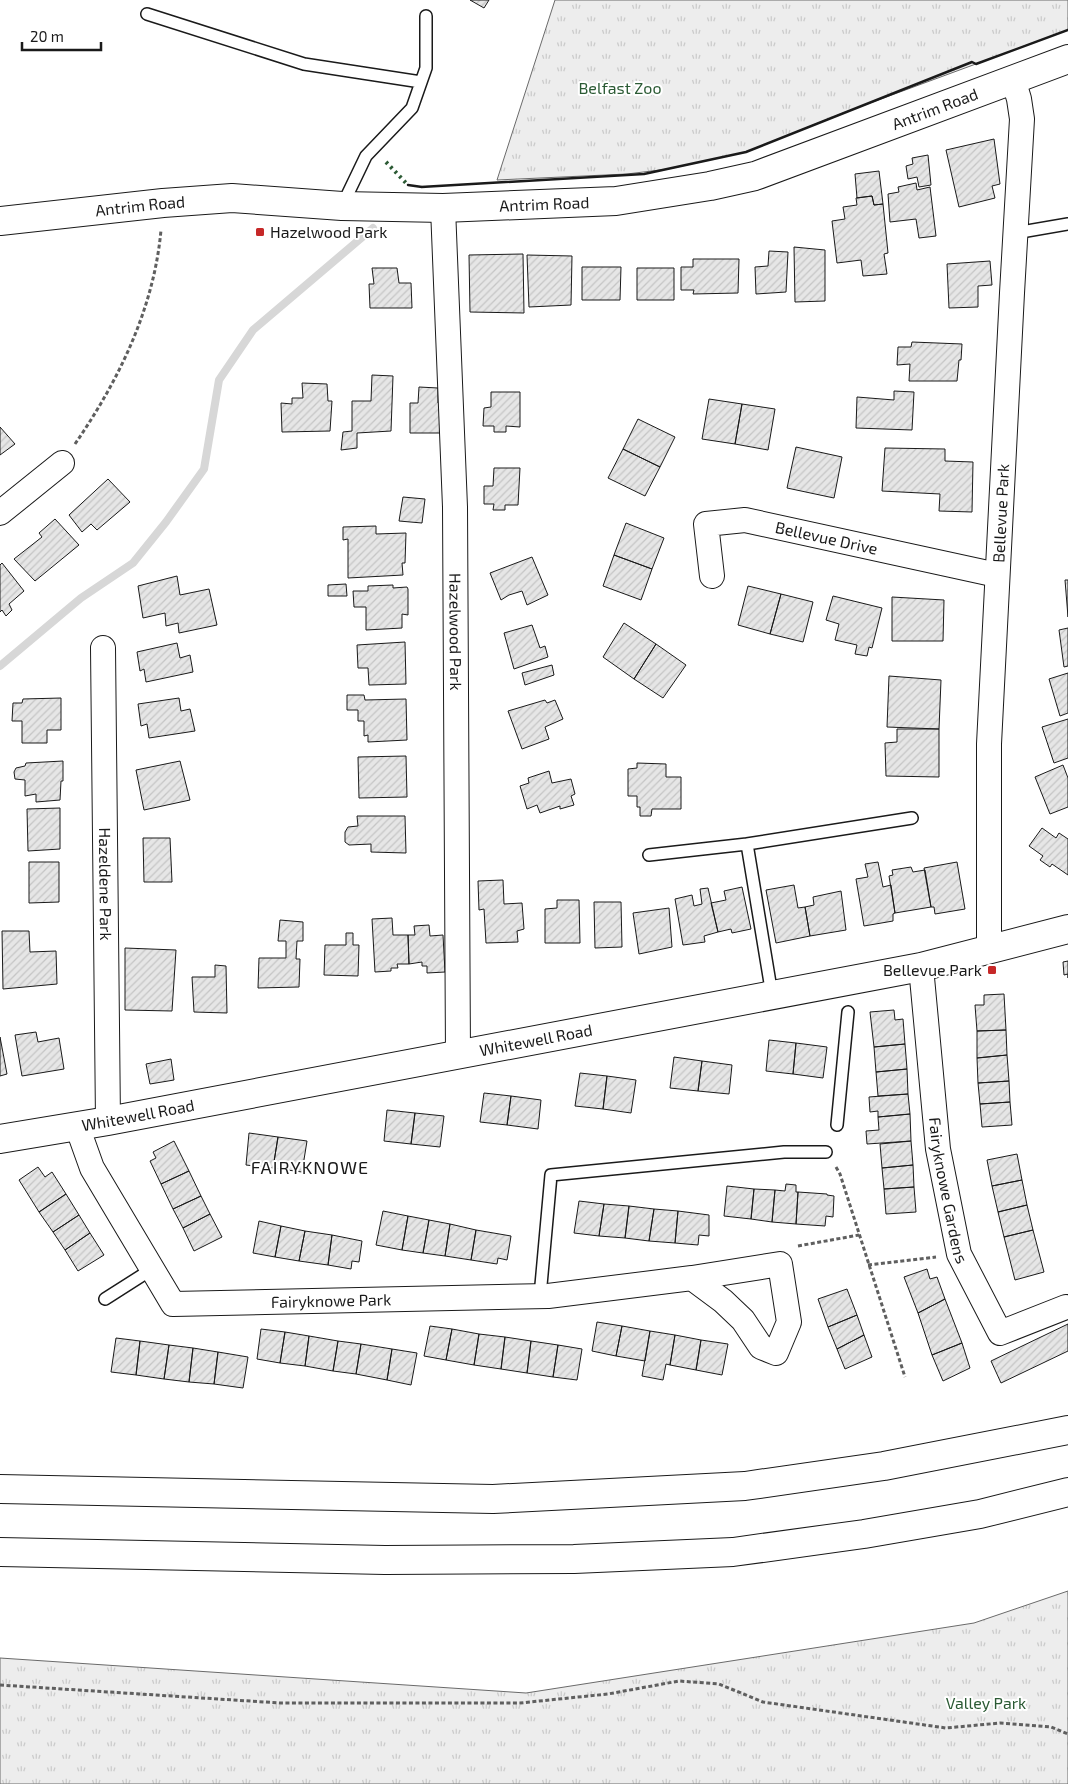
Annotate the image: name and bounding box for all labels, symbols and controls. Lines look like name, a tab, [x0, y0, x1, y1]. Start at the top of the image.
scale bar	[22, 20, 101, 52]
text: 20 m	[30, 27, 64, 45]
park label: Belfast Zoo	[578, 78, 662, 97]
street label: Antrim Road	[889, 84, 980, 133]
street label: Antrim Road	[94, 191, 186, 219]
street label: Antrim Road	[499, 192, 590, 215]
place label: Hazelwood Park	[270, 222, 388, 241]
marker: Hazelwood Park	[254, 226, 266, 238]
street label: Bellevue Park	[988, 463, 1012, 563]
street label: Bellevue Drive	[774, 517, 880, 558]
street label: Hazelwood Park	[446, 573, 466, 691]
street label: Hazeldene Park	[96, 827, 116, 941]
place label: Bellevue Park	[883, 960, 982, 979]
marker: Bellevue Park	[986, 964, 998, 976]
street label: Whitewell Road	[478, 1019, 594, 1059]
street label: Whitewell Road	[80, 1095, 196, 1134]
street label: Fairyknowe Gardens	[926, 1116, 972, 1266]
district label: FAIRYKNOWE	[251, 1156, 369, 1178]
street label: Fairyknowe Park	[271, 1289, 392, 1311]
park label: Valley Park	[946, 1693, 1026, 1712]

